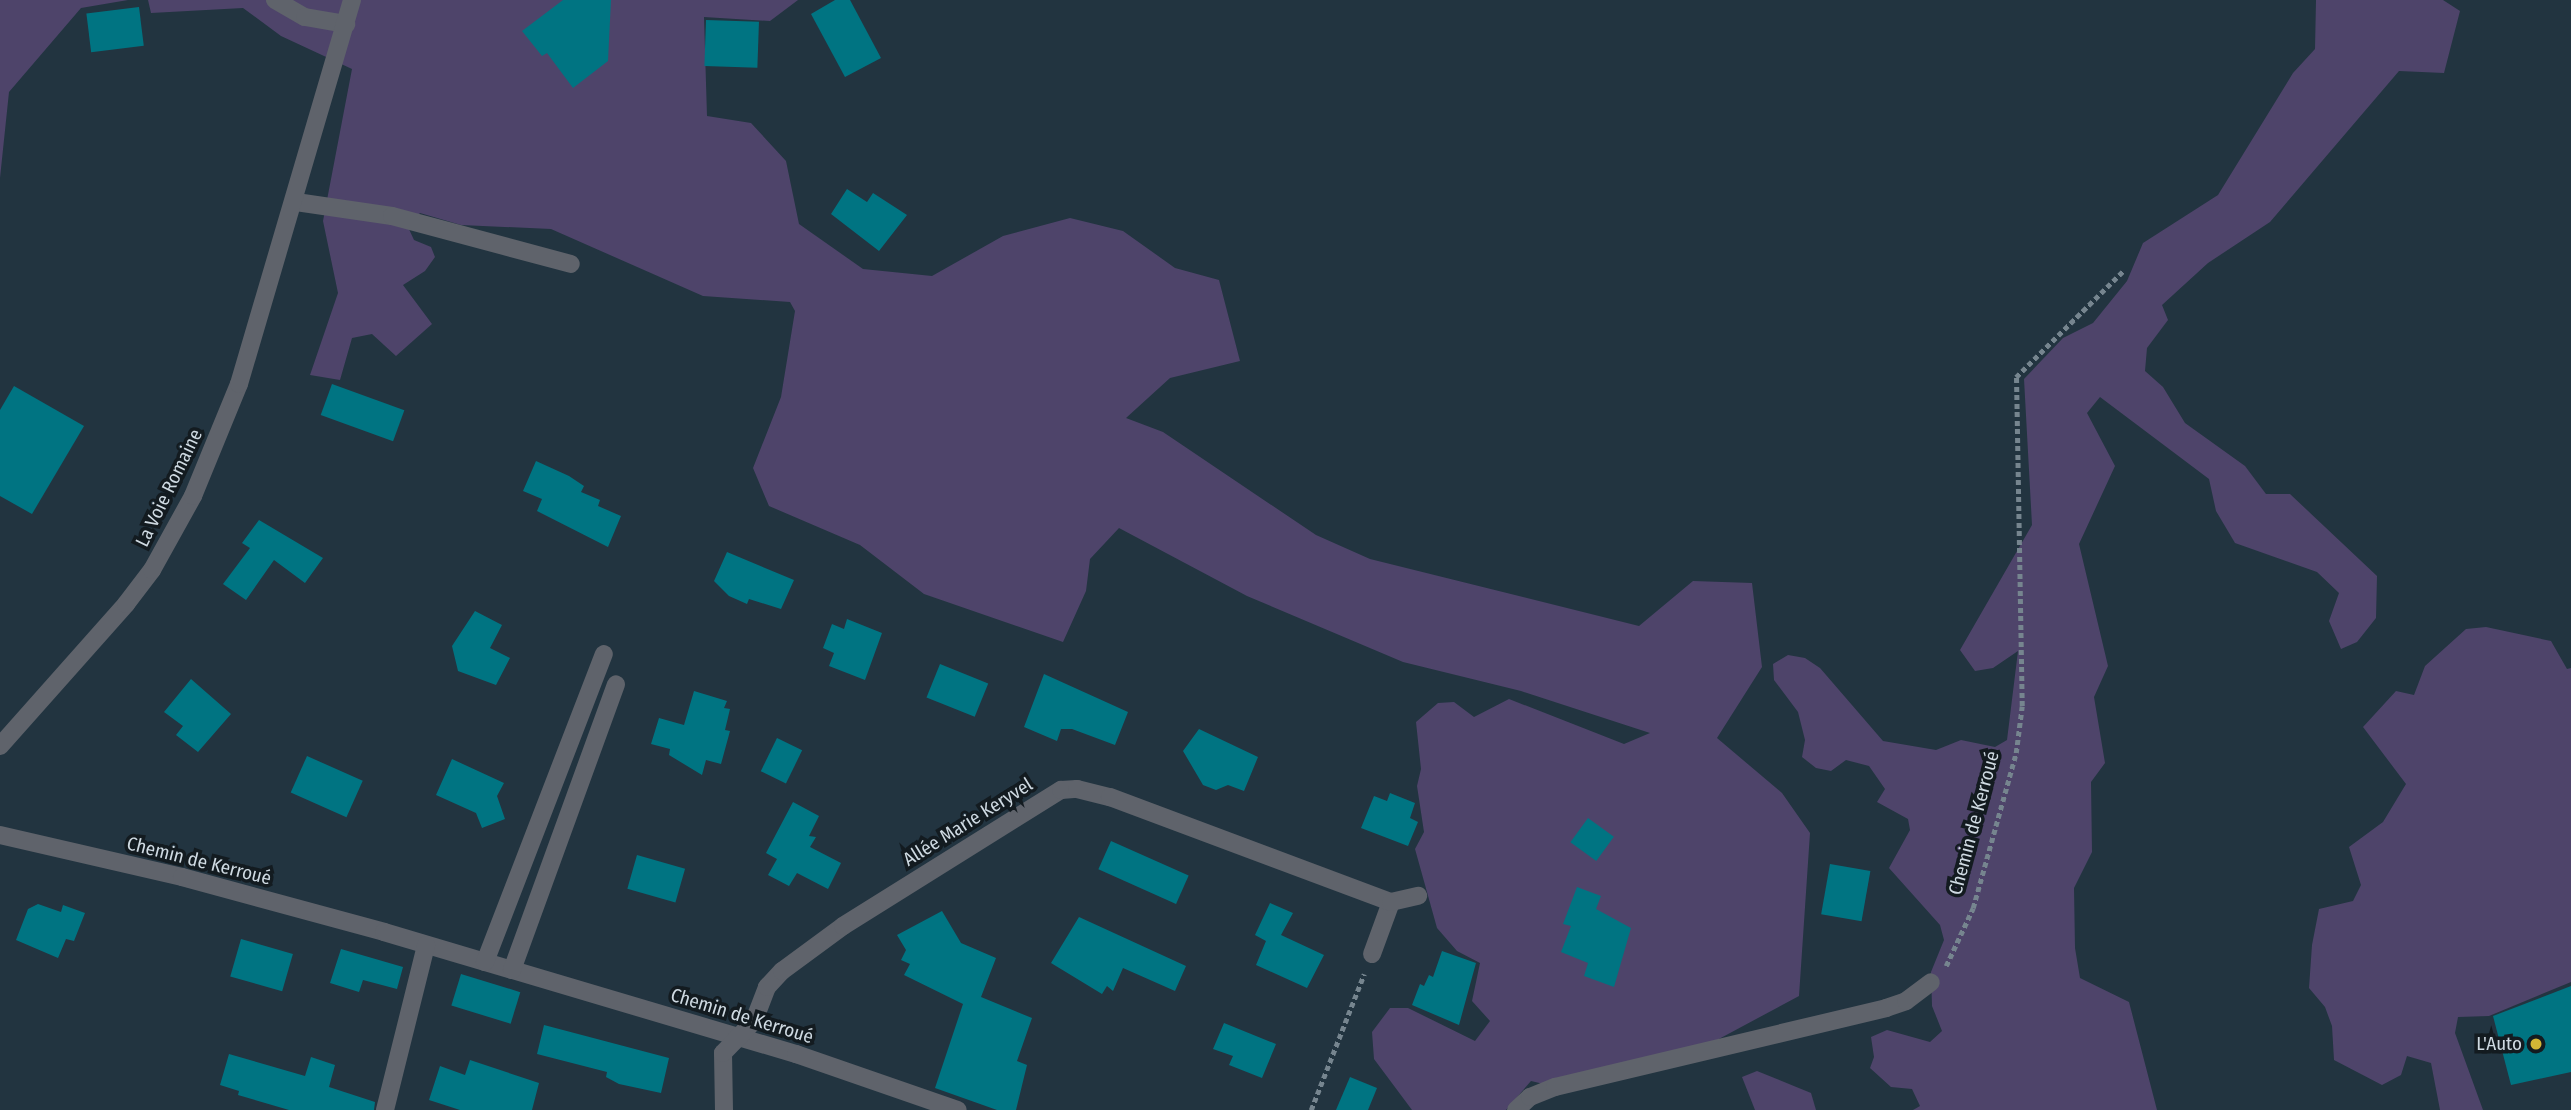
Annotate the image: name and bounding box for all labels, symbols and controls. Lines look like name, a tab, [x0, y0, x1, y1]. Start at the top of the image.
street label: La Voie Romaine	[131, 425, 207, 551]
street label: Chemin de Kerroué	[1944, 749, 2004, 897]
street label: Allée Marie Keryvel	[899, 773, 1037, 871]
street label: Chemin de Kerroué	[124, 832, 274, 890]
street label: Chemin de Kerroué	[668, 983, 816, 1049]
place label: L'Auto	[2476, 1033, 2522, 1055]
marker: L'Auto	[2528, 1036, 2544, 1052]

